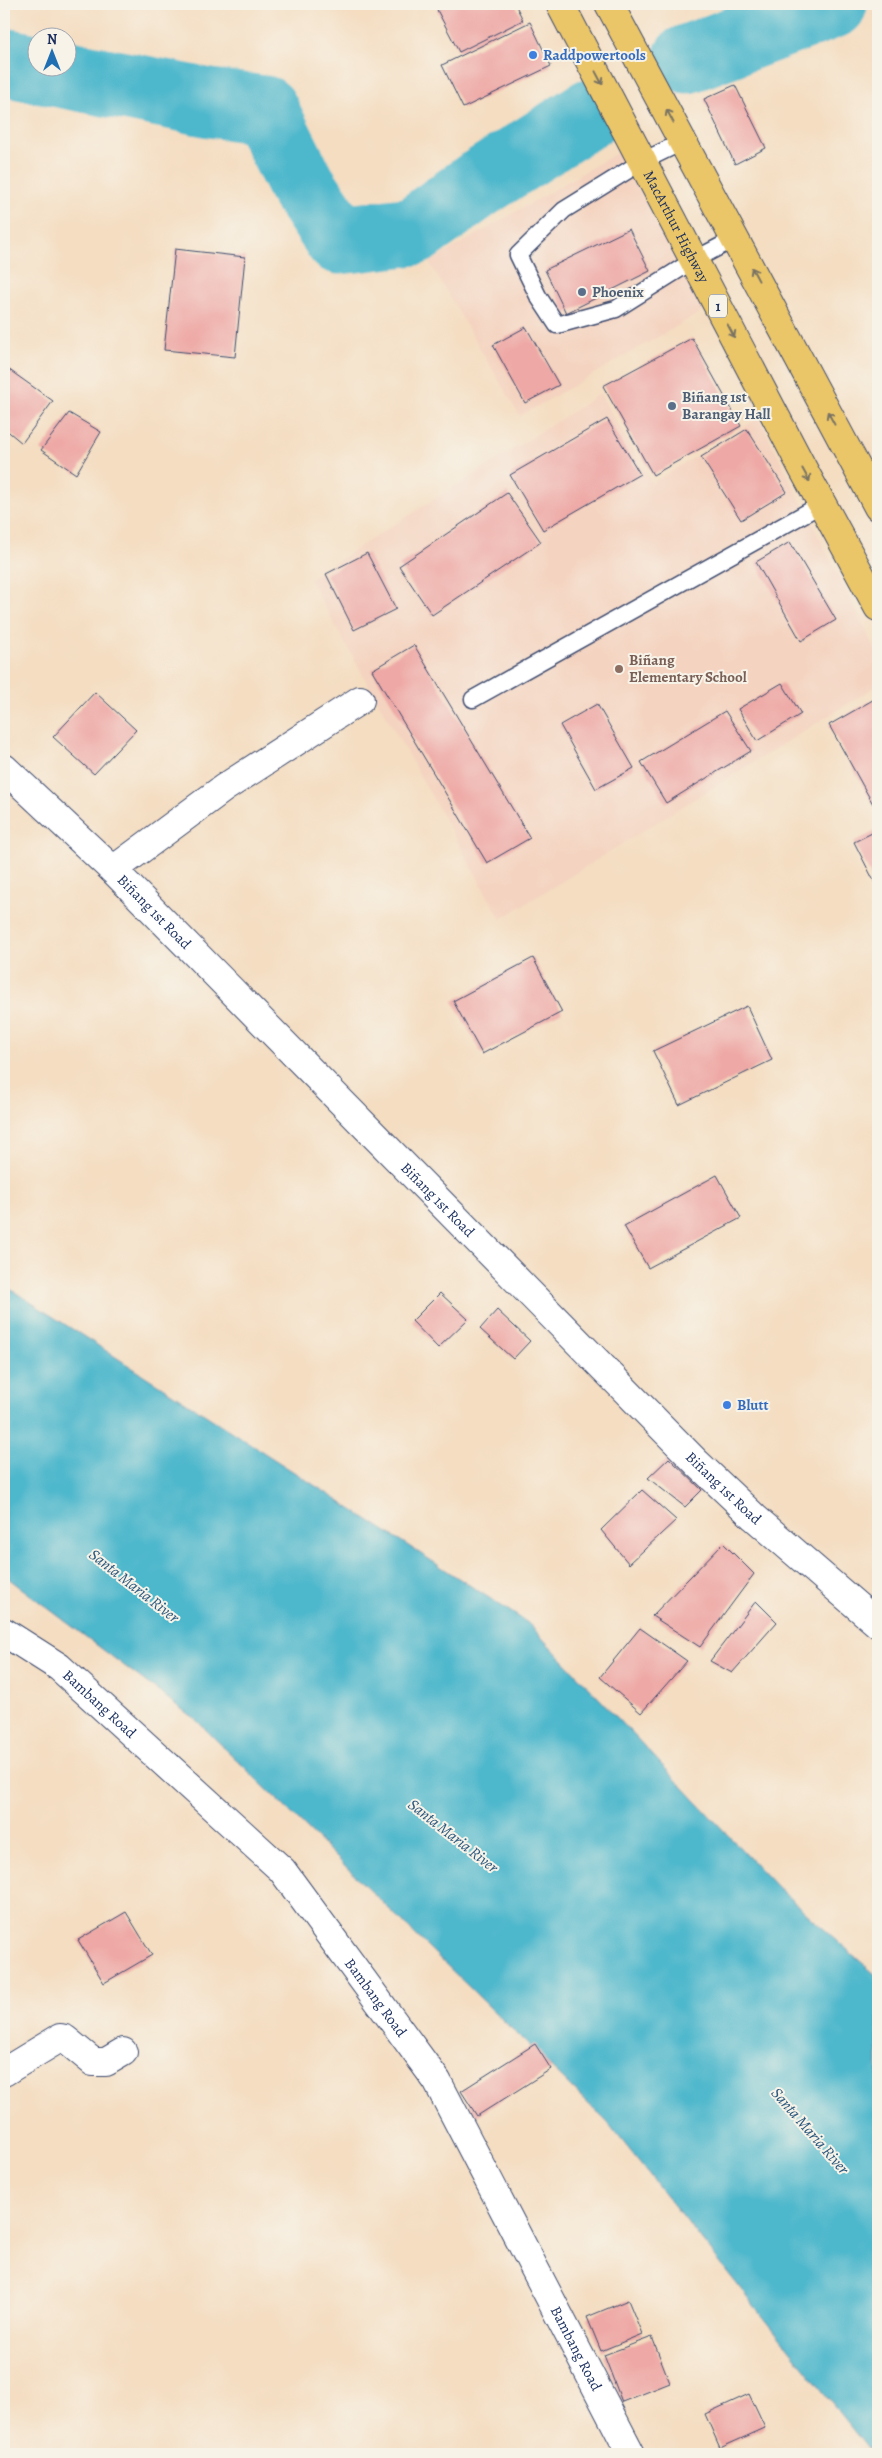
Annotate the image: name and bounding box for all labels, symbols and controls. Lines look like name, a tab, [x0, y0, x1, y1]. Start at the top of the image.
north arrow	[28, 28, 78, 78]
text: N	[47, 30, 57, 49]
place label: Raddpowertools	[543, 45, 646, 65]
marker: Raddpowertools	[527, 49, 539, 61]
one-way arrow	[595, 70, 604, 85]
one-way arrow	[665, 108, 675, 123]
street label: MacArthur Highway	[639, 167, 714, 286]
one-way arrow	[750, 267, 760, 282]
place label: Phoenix	[592, 282, 644, 302]
marker: Phoenix	[576, 286, 588, 298]
road number: 1	[709, 294, 727, 318]
one-way arrow	[726, 323, 736, 338]
place label: Biñang 1st Barangay Hall	[682, 387, 771, 424]
marker: Biñang 1st Barangay Hall	[666, 400, 678, 412]
one-way arrow	[825, 411, 835, 426]
one-way arrow	[801, 467, 811, 482]
place label: Biñang Elementary School	[629, 650, 747, 687]
marker: Biñang Elementary School	[613, 663, 625, 675]
street label: Biñang 1st Road	[113, 870, 196, 954]
street label: Biñang 1st Road	[396, 1158, 480, 1242]
place label: Blutt	[737, 1395, 769, 1415]
marker: Blutt	[721, 1399, 733, 1411]
street label: Biñang 1st Road	[681, 1447, 766, 1530]
water label: Santa Maria River	[84, 1544, 184, 1628]
street label: Bambang Road	[58, 1665, 141, 1743]
water label: Santa Maria River	[403, 1794, 503, 1878]
street label: Bambang Road	[340, 1954, 412, 2042]
water label: Santa Maria River	[766, 2083, 854, 2180]
street label: Bambang Road	[546, 2303, 607, 2395]

